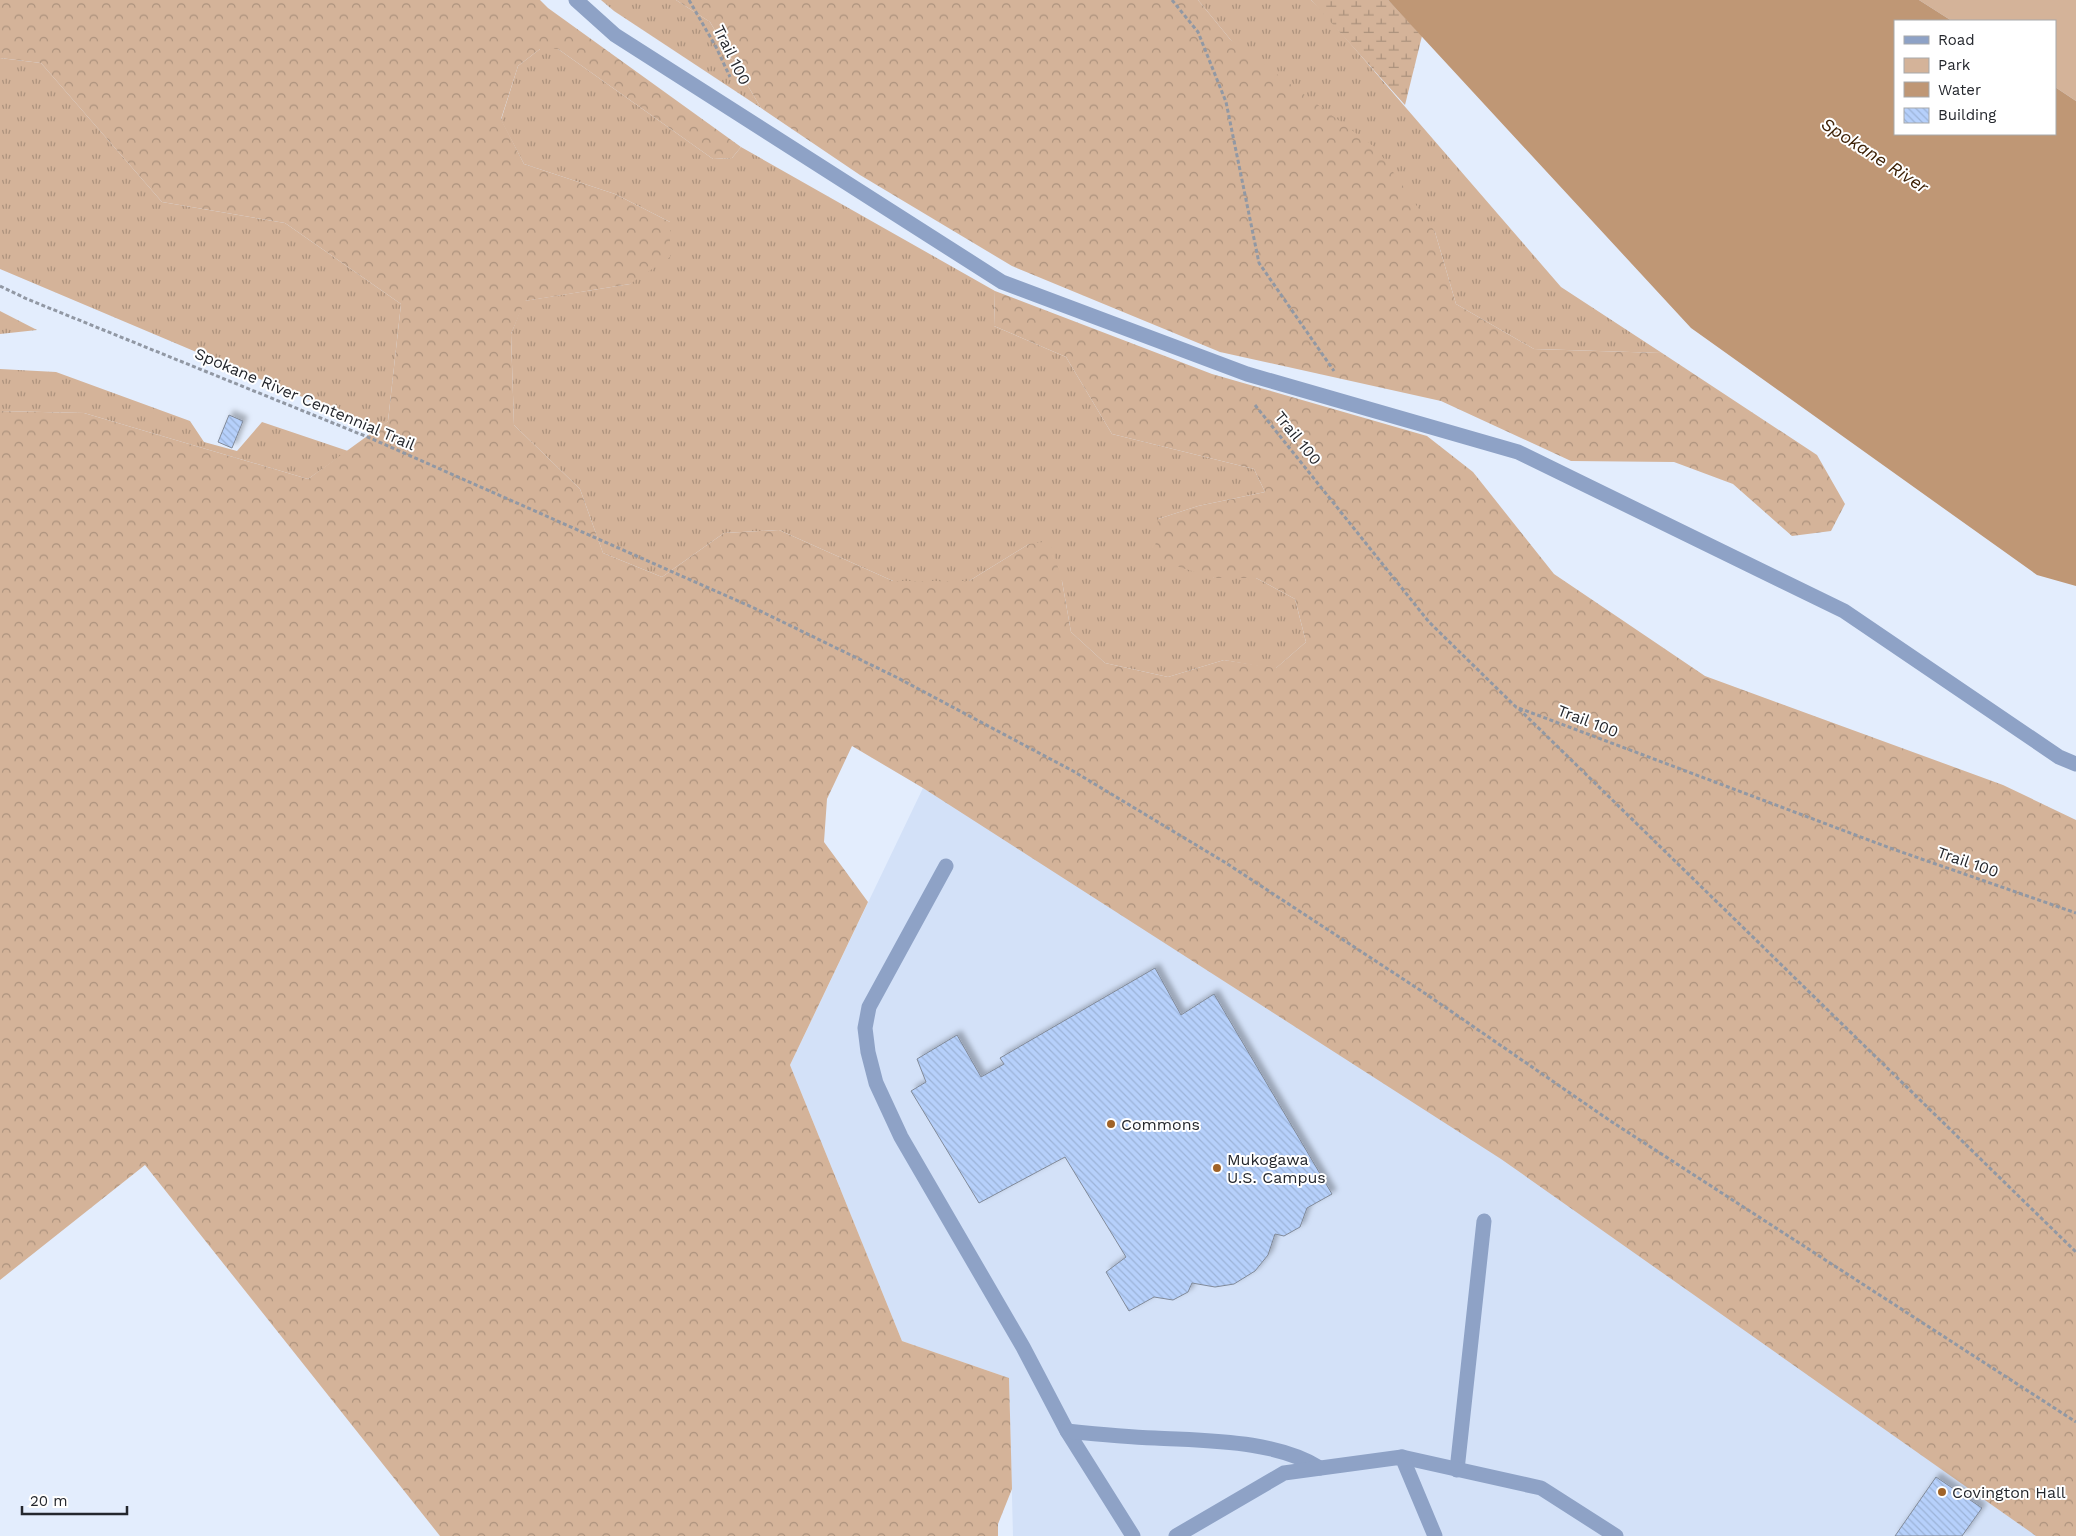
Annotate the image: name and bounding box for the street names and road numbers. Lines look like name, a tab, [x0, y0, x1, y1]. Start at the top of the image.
street label: Trail 100	[709, 22, 755, 88]
street label: Spokane River Centennial Trail	[192, 344, 418, 454]
street label: Trail 100	[1271, 407, 1325, 469]
street label: Trail 100	[1555, 701, 1621, 741]
street label: Trail 100	[1935, 843, 2001, 881]

